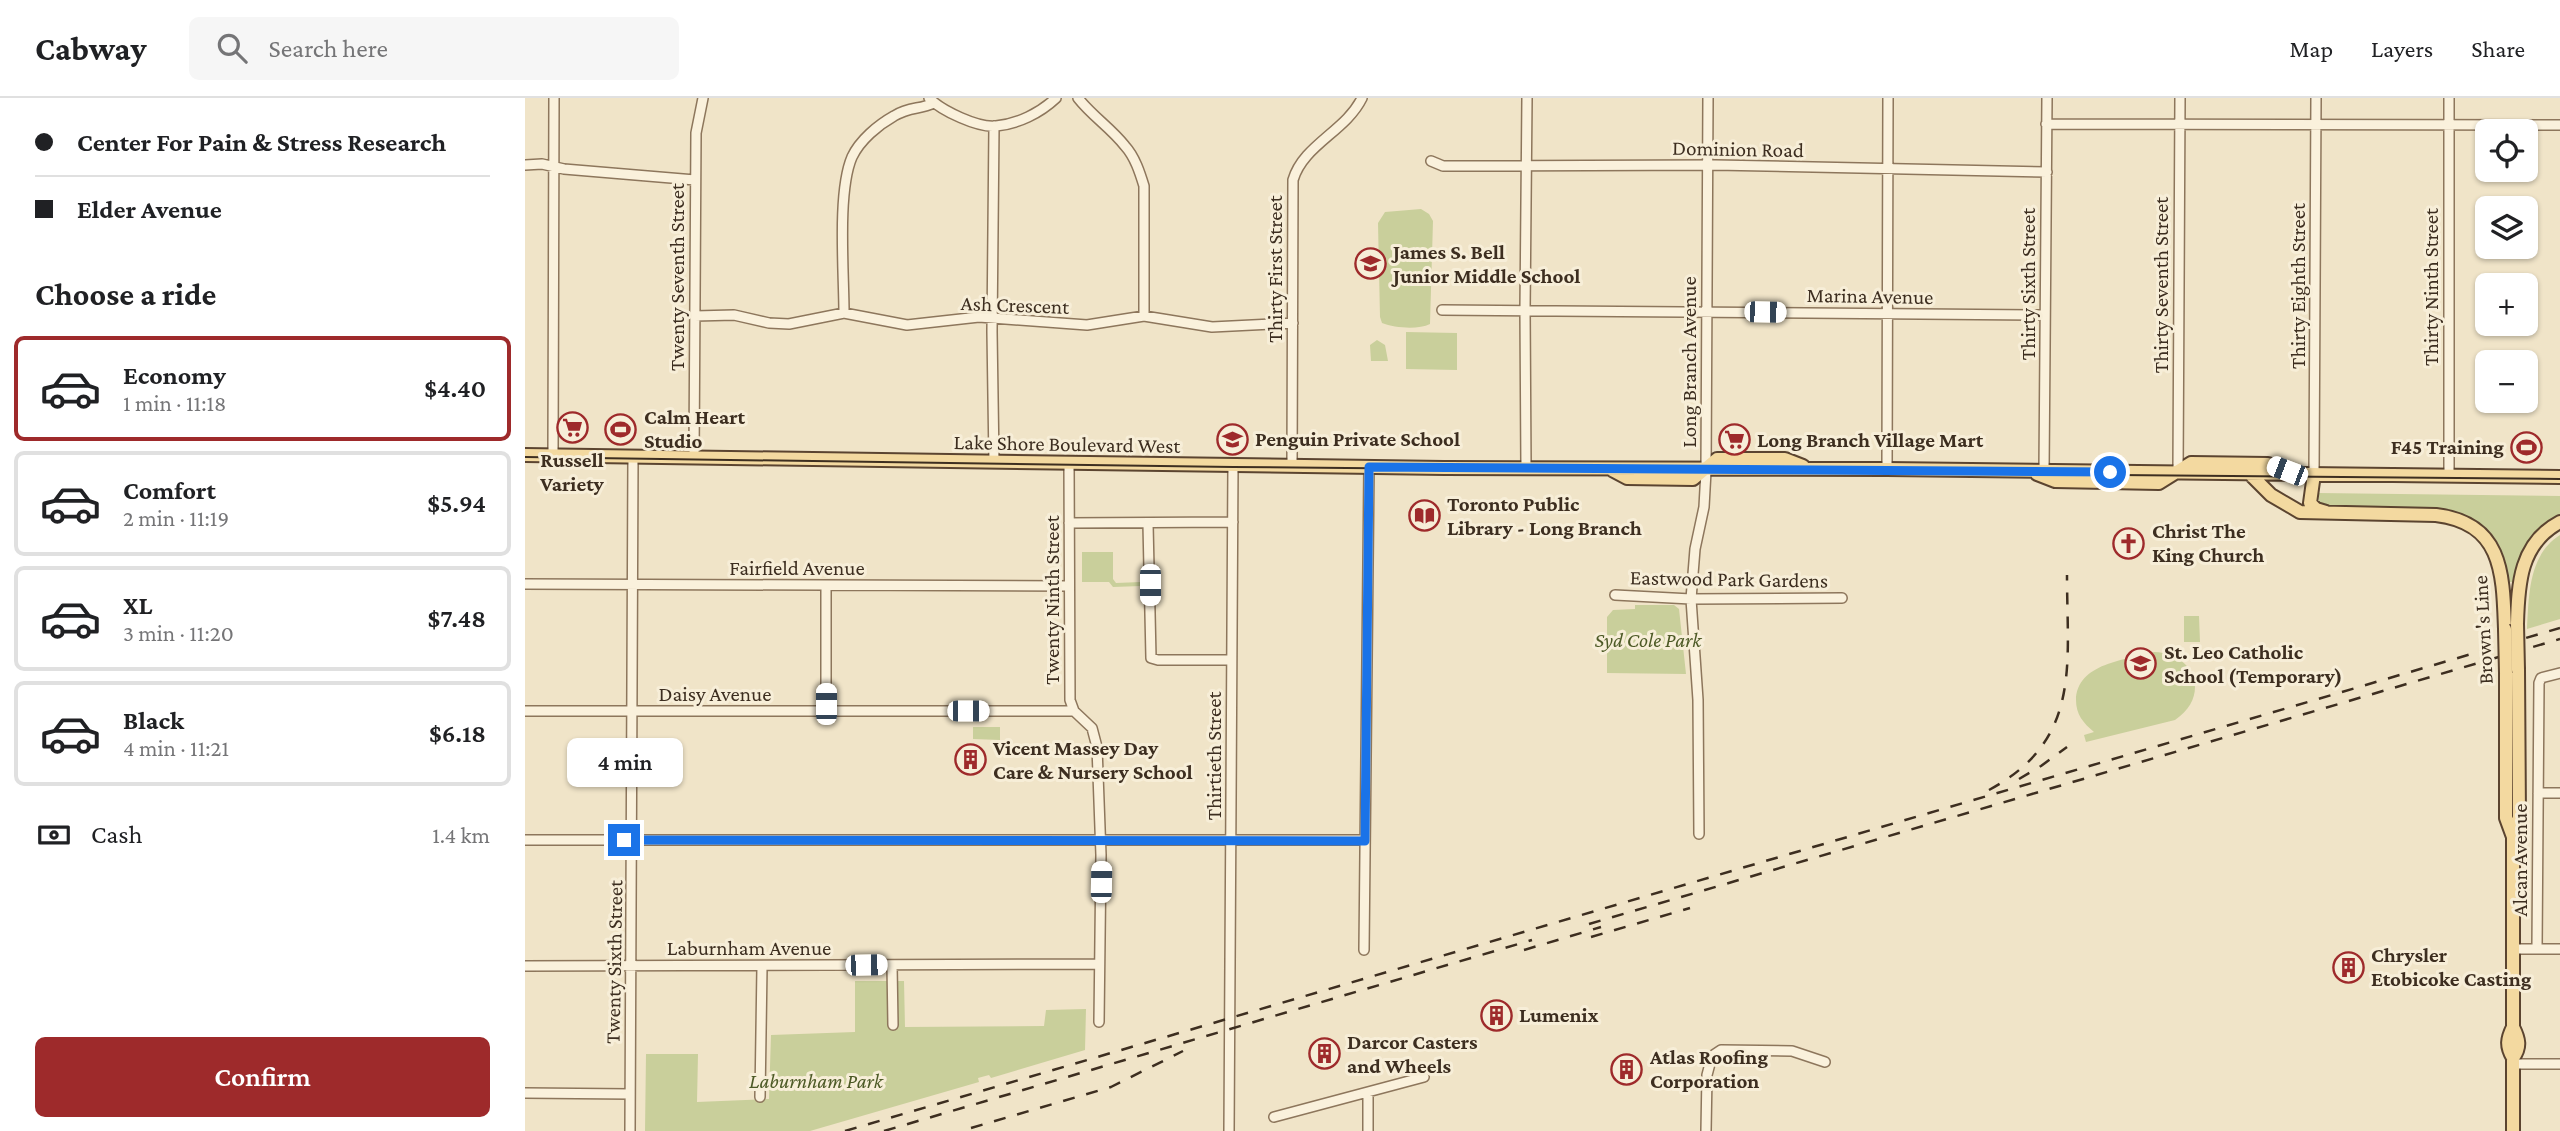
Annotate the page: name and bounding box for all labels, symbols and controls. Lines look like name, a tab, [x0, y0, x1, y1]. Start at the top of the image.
search box	[189, 17, 679, 80]
icon: search	[213, 29, 251, 67]
text: Cabway	[35, 30, 147, 67]
text: Search here	[269, 34, 388, 63]
text: Map	[2289, 35, 2333, 62]
text: Layers	[2371, 35, 2433, 62]
text: Share	[2471, 35, 2525, 62]
map controls	[2475, 119, 2538, 413]
button: locate	[2475, 119, 2538, 182]
text: Center For Pain & Stress Research	[77, 128, 446, 157]
street label: Dominion Road	[1672, 136, 1804, 162]
street label: Twenty Seventh Street	[665, 182, 689, 371]
street label: Thirty First Street	[1263, 194, 1287, 343]
text: Elder Avenue	[77, 195, 222, 224]
street label: Thirty Seventh Street	[2149, 196, 2173, 373]
button: layers	[2475, 196, 2538, 259]
street label: Thirty Eighth Street	[2286, 202, 2310, 369]
street label: Thirty Sixth Street	[2016, 207, 2040, 360]
street label: Thirty Ninth Street	[2419, 207, 2443, 366]
place label: James S. Bell Junior Middle School	[1391, 240, 1580, 288]
school or university icon: James S. Bell Junior Middle School	[1353, 247, 1387, 281]
button: +	[2475, 273, 2538, 336]
text: Choose a ride	[35, 276, 216, 312]
street label: Long Branch Avenue	[1677, 276, 1701, 448]
street label: Marina Avenue	[1806, 283, 1934, 309]
street label: Ash Crescent	[960, 291, 1071, 319]
car	[1744, 301, 1787, 323]
button: −	[2475, 350, 2538, 413]
icon: car	[39, 357, 102, 420]
text: Economy	[123, 361, 226, 390]
text: $4.40	[424, 374, 486, 403]
text: 1 min · 11:18	[123, 390, 227, 416]
place label: Calm Heart Studio	[644, 405, 746, 453]
supermarket icon: Russell Variety	[555, 411, 589, 445]
sports icon: Calm Heart Studio	[604, 412, 638, 446]
school or university icon: Penguin Private School	[1215, 422, 1249, 456]
supermarket icon: Long Branch Village Mart	[1717, 423, 1751, 457]
place label: Penguin Private School	[1255, 427, 1460, 451]
place label: Long Branch Village Mart	[1757, 428, 1984, 452]
street label: Lake Shore Boulevard West	[953, 430, 1182, 458]
sports icon: F45 Training	[2510, 430, 2544, 464]
place label: F45 Training	[2391, 435, 2504, 459]
place label: Russell Variety	[539, 448, 605, 496]
car	[2264, 454, 2311, 488]
route start	[2094, 456, 2126, 488]
icon: car	[39, 472, 102, 535]
text: Comfort	[123, 476, 216, 505]
text: $5.94	[427, 489, 486, 518]
place label: Toronto Public Library - Long Branch	[1447, 492, 1642, 540]
library icon: Toronto Public Library - Long Branch	[1407, 499, 1441, 533]
text: 2 min · 11:19	[123, 505, 229, 531]
street label: Twenty Ninth Street	[1040, 514, 1064, 685]
place label: Christ The King Church	[2152, 519, 2264, 567]
church icon: Christ The King Church	[2112, 526, 2146, 560]
street label: Fairfield Avenue	[729, 556, 865, 580]
car	[1140, 564, 1161, 606]
street label: Eastwood Park Gardens	[1630, 565, 1828, 593]
street label: Brown's Line	[2468, 575, 2498, 685]
icon: car	[39, 587, 102, 650]
text: XL	[123, 591, 152, 620]
text: $7.48	[428, 604, 486, 633]
text: 3 min · 11:20	[123, 620, 234, 646]
park label: Syd Cole Park	[1595, 628, 1702, 652]
place label: St. Leo Catholic School (Temporary)	[2164, 640, 2342, 688]
school or university icon: St. Leo Catholic School (Temporary)	[2124, 647, 2158, 681]
street label: Daisy Avenue	[659, 682, 771, 706]
car	[816, 683, 837, 725]
street label: Thirtieth Street	[1202, 691, 1226, 820]
car	[948, 701, 990, 722]
icon: car	[39, 702, 102, 765]
text: Black	[123, 706, 184, 735]
text: $6.18	[429, 719, 486, 748]
text: 4 min · 11:21	[123, 735, 229, 761]
place label: Vicent Massey Day Care & Nursery School	[992, 736, 1193, 784]
callout: 4 min	[566, 738, 682, 788]
building icon: Vicent Massey Day Care & Nursery School	[953, 743, 987, 777]
text: 4 min	[598, 749, 652, 775]
street label: Alcan Avenue	[2508, 804, 2532, 916]
icon: cash	[35, 816, 73, 854]
text: Cash	[91, 820, 142, 849]
text: 1.4 km	[432, 822, 490, 848]
route end	[608, 824, 640, 856]
car	[1091, 861, 1112, 903]
street label: Twenty Sixth Street	[601, 879, 627, 1044]
street label: Laburnham Avenue	[667, 936, 831, 960]
place label: Chrysler Etobicoke Casting	[2371, 943, 2532, 991]
building icon: Chrysler Etobicoke Casting	[2331, 950, 2365, 984]
car	[845, 954, 888, 976]
building icon: Lumenix	[1479, 998, 1513, 1032]
place label: Lumenix	[1519, 1003, 1599, 1027]
place label: Darcor Casters and Wheels	[1347, 1030, 1478, 1078]
button: Confirm	[35, 1037, 490, 1117]
building icon: Darcor Casters and Wheels	[1307, 1037, 1341, 1071]
place label: Atlas Roofing Corporation	[1649, 1045, 1768, 1093]
building icon: Atlas Roofing Corporation	[1610, 1052, 1644, 1086]
park label: Laburnham Park	[749, 1069, 884, 1093]

